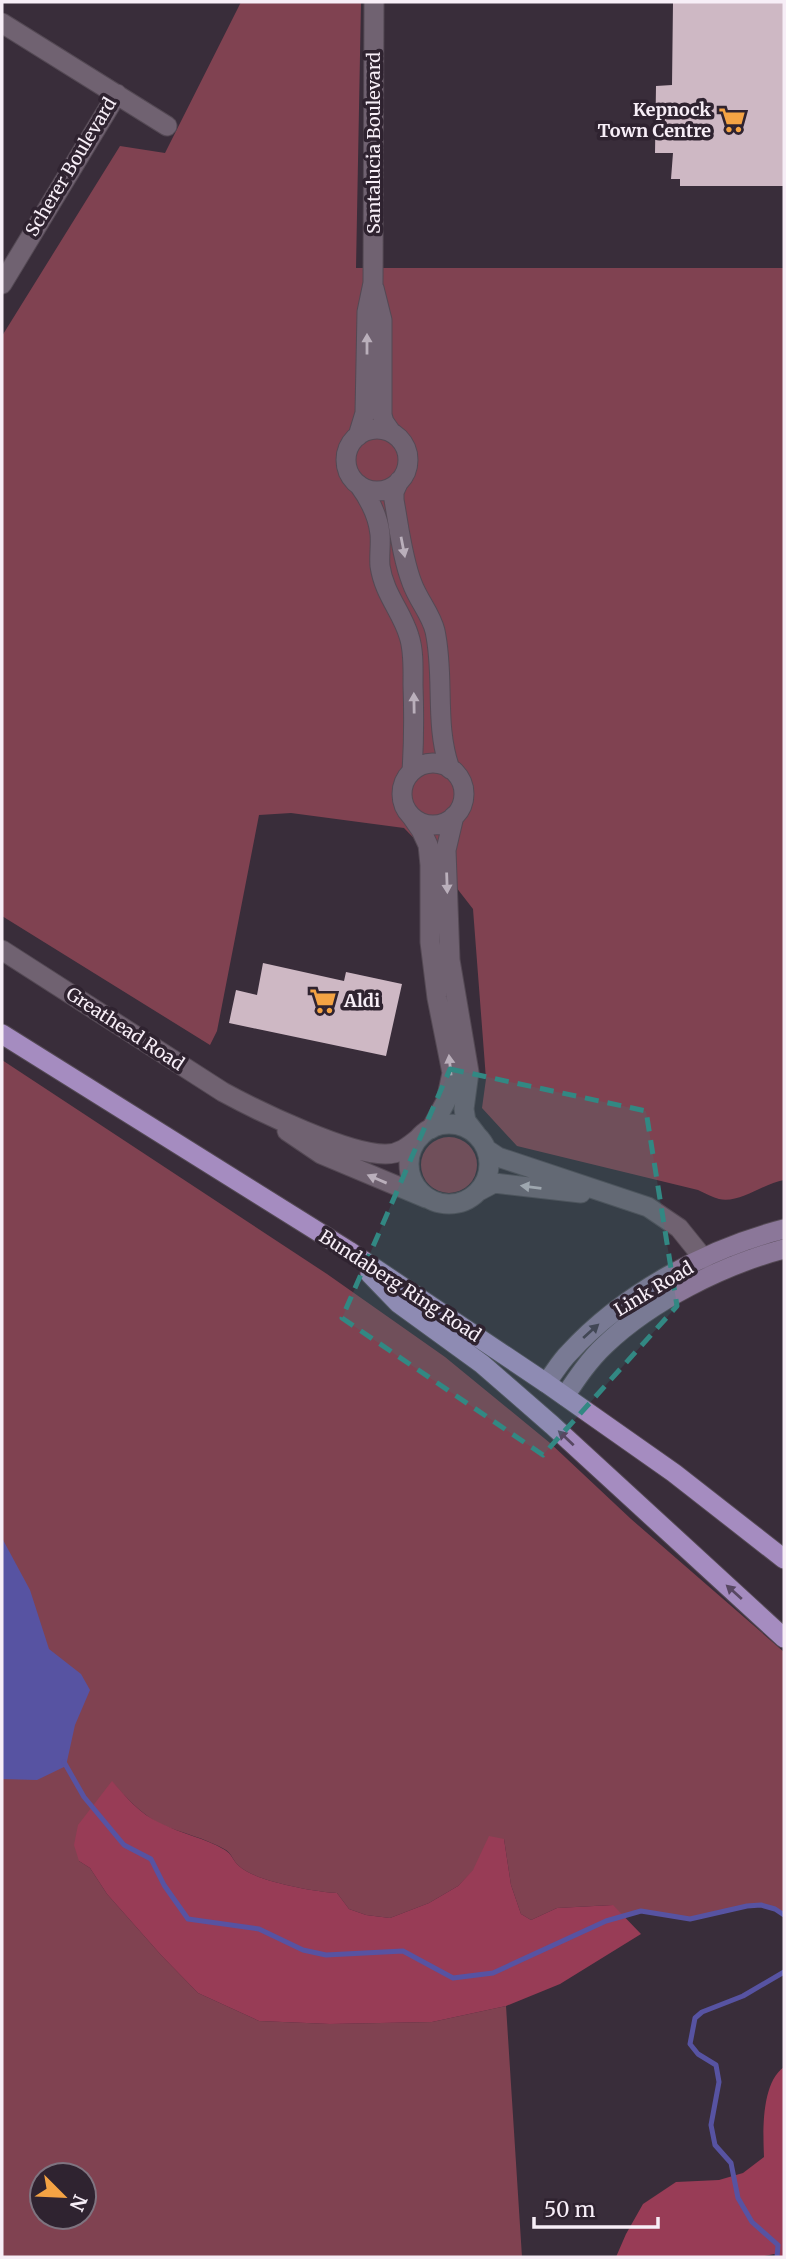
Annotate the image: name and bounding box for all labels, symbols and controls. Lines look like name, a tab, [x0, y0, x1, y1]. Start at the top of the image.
street label: Santalucia Boulevard	[362, 52, 385, 234]
street label: Scherer Boulevard	[20, 93, 121, 240]
place label: Kepnock Town Centre	[597, 98, 711, 142]
supermarket icon: Kepnock Town Centre	[717, 105, 747, 135]
one-way arrow	[361, 333, 372, 355]
one-way arrow	[398, 536, 409, 558]
one-way arrow	[408, 692, 420, 714]
one-way arrow	[442, 873, 453, 895]
street label: Greathead Road	[62, 982, 189, 1075]
supermarket icon: Aldi	[308, 986, 338, 1016]
place label: Aldi	[343, 989, 380, 1012]
one-way arrow	[444, 1054, 455, 1076]
one-way arrow	[366, 1173, 387, 1184]
one-way arrow	[520, 1182, 542, 1193]
street label: Bundaberg Ring Road	[315, 1225, 486, 1347]
street label: Link Road	[610, 1256, 698, 1321]
one-way arrow	[582, 1324, 599, 1340]
one-way arrow	[558, 1430, 575, 1446]
one-way arrow	[726, 1584, 743, 1600]
north arrow	[28, 2161, 98, 2231]
scale bar	[534, 2186, 658, 2230]
text: N	[65, 2191, 93, 2215]
text: 50 m	[544, 2196, 595, 2223]

